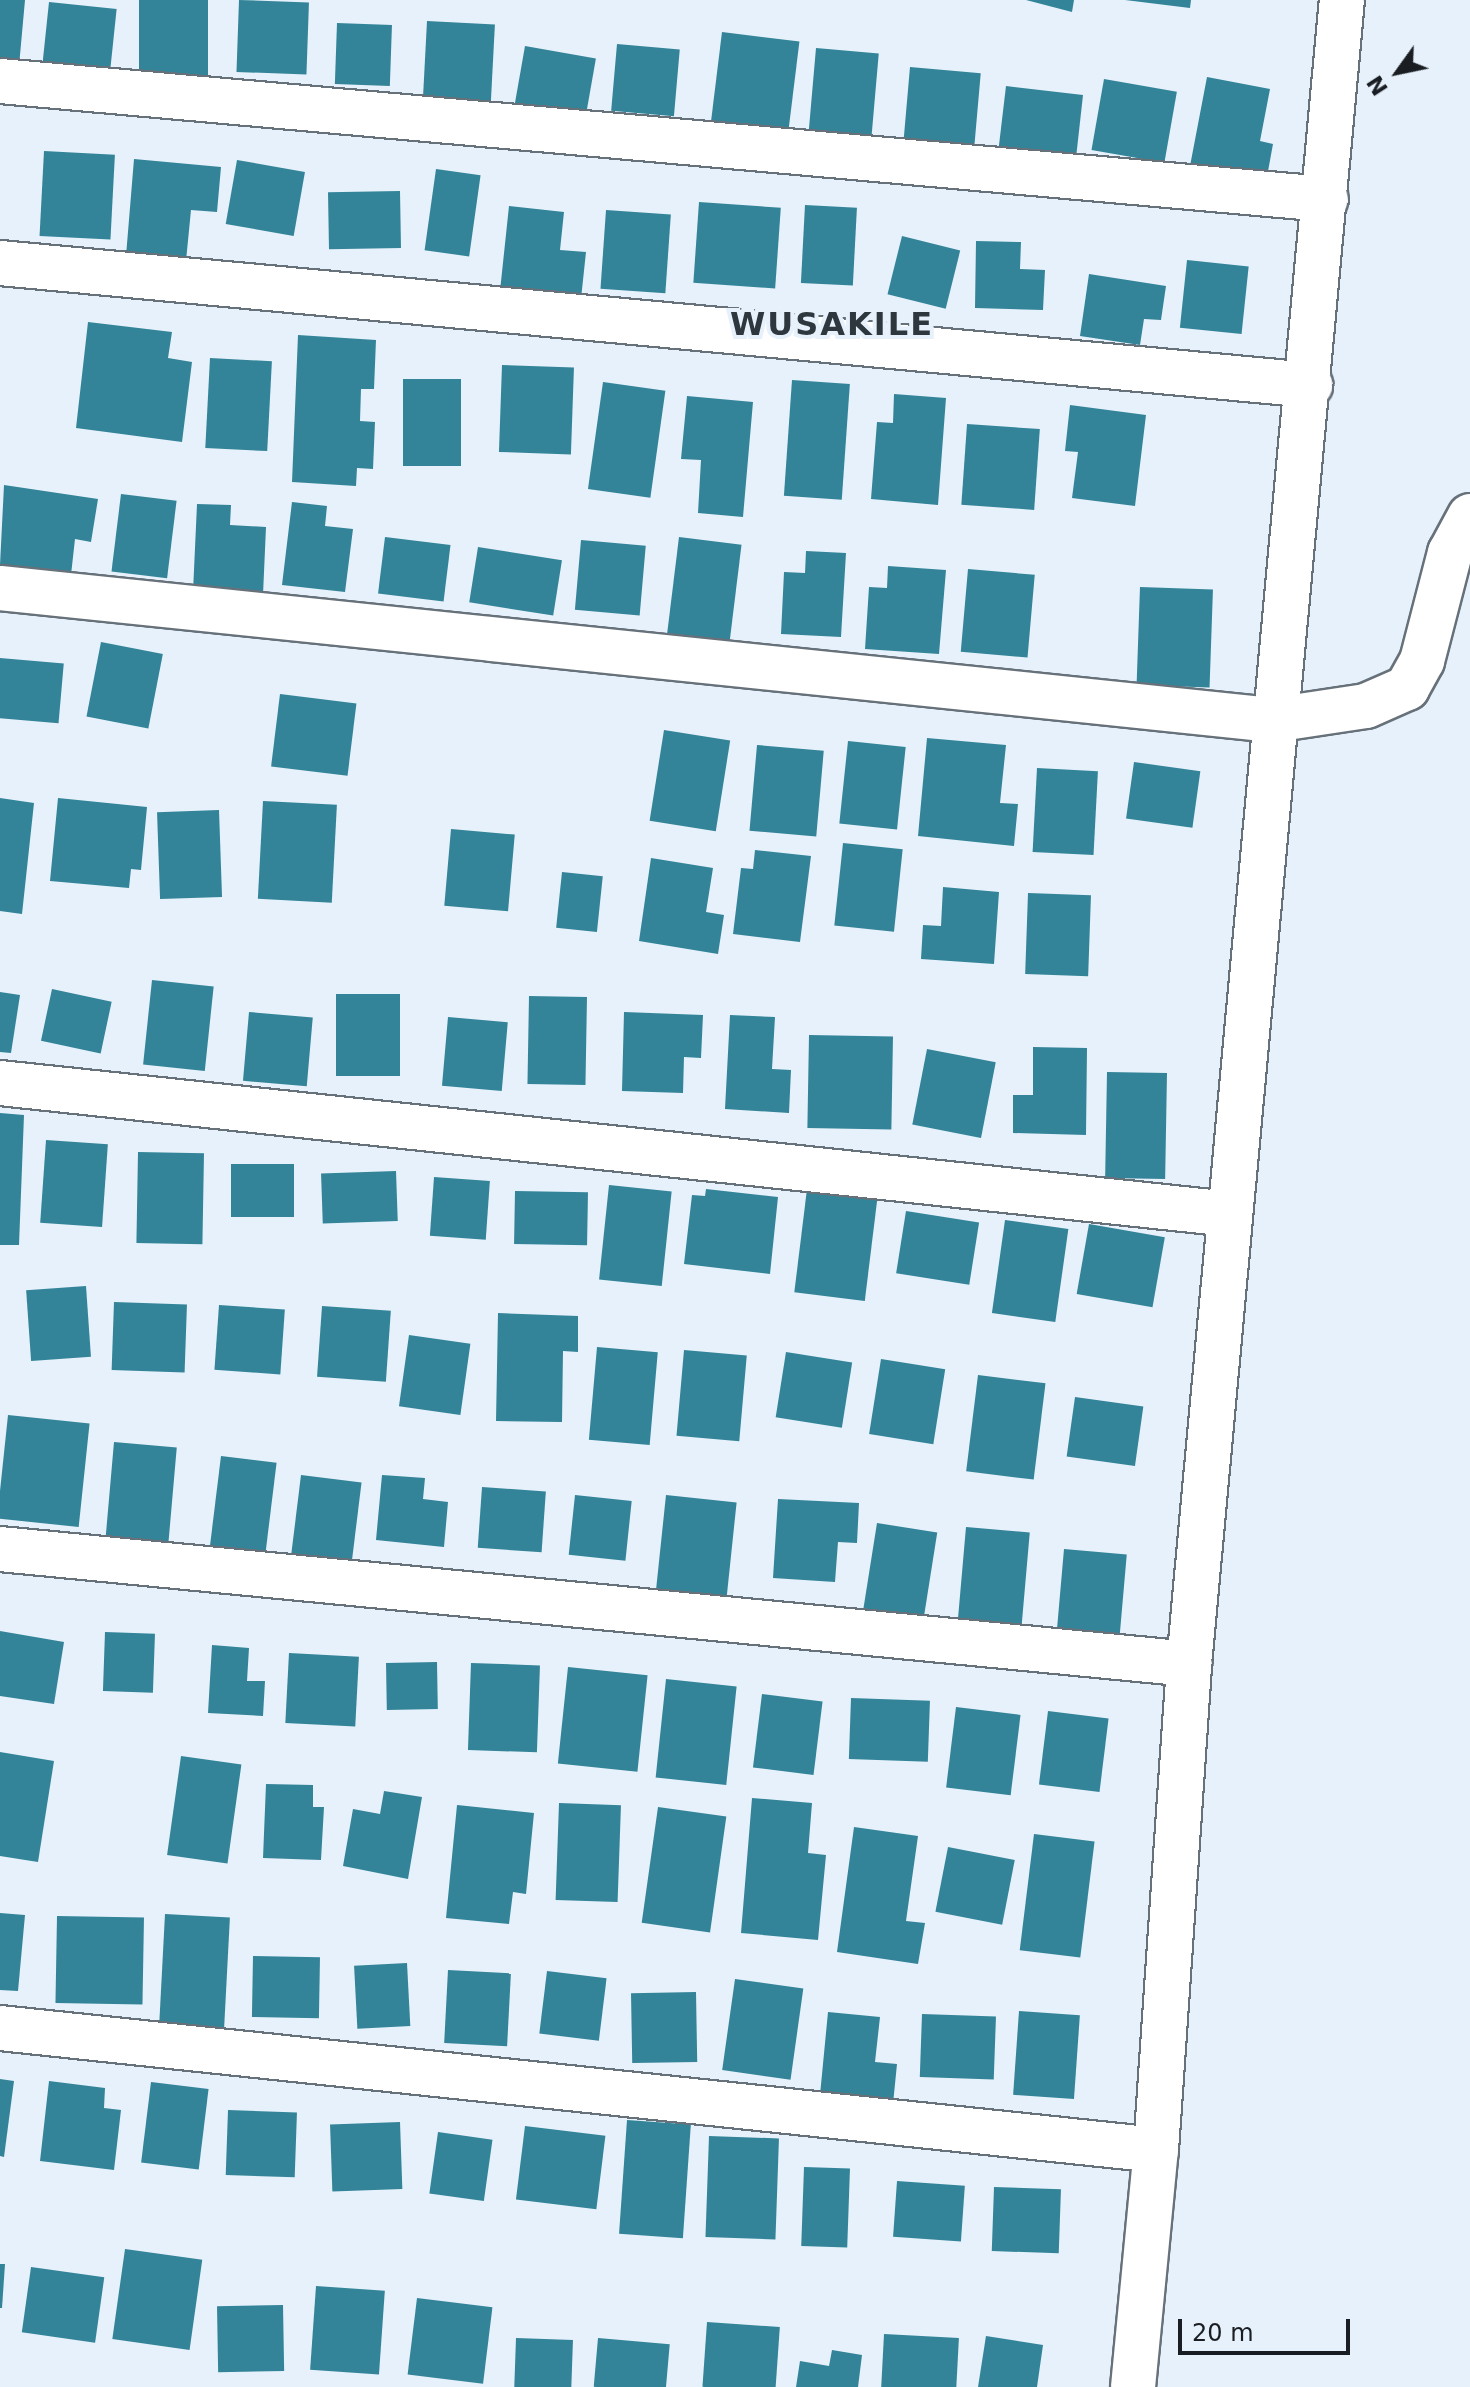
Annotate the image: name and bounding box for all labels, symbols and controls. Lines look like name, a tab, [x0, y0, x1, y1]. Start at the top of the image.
north arrow	[1358, 32, 1438, 112]
text: N	[1362, 71, 1393, 100]
district label: WUSAKILE	[730, 305, 934, 343]
scale bar	[1182, 2303, 1354, 2353]
text: 20 m	[1192, 2319, 1254, 2347]

